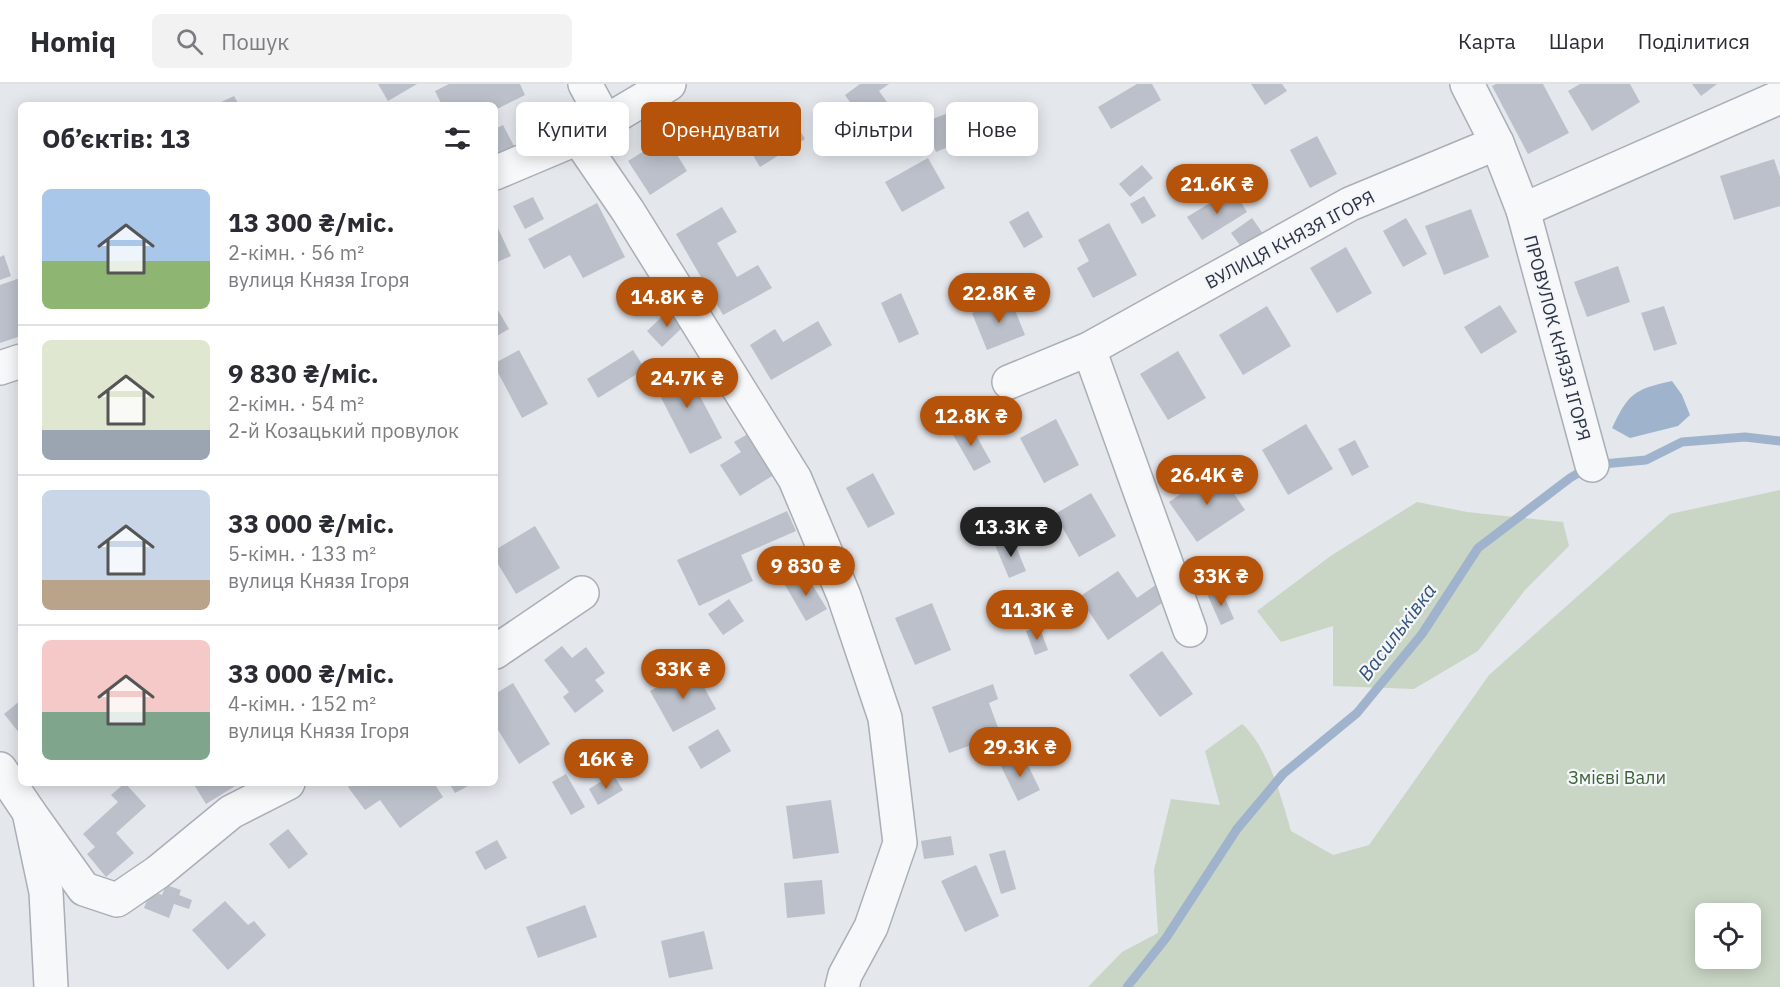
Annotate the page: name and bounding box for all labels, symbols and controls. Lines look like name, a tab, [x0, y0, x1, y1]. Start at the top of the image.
search box	[152, 14, 572, 68]
text: Homiq	[30, 23, 116, 60]
icon: search	[173, 25, 206, 58]
text: Пошук	[221, 27, 289, 56]
text: Карта	[1458, 27, 1516, 55]
text: Шари	[1549, 27, 1605, 55]
text: Поділитися	[1638, 27, 1750, 55]
chip: Купити	[516, 102, 629, 156]
chip: Орендувати	[641, 102, 801, 156]
chip: Фільтри	[813, 102, 934, 156]
chip: Нове	[946, 102, 1038, 156]
text: Об’єктів: 13	[42, 121, 191, 155]
icon: filters	[441, 122, 474, 155]
pin: 21.6K ₴	[1162, 164, 1272, 215]
text: 21.6K ₴	[1180, 170, 1254, 197]
street label: ВУЛИЦЯ КНЯЗЯ ІГОРЯ	[1201, 185, 1378, 294]
text: 13 300 ₴/міс.	[228, 205, 395, 239]
icon: home	[90, 213, 162, 285]
street label: ПРОВУЛОК КНЯЗЯ ІГОРЯ	[1519, 233, 1596, 443]
text: 2-кімн. · 56 m²	[228, 239, 364, 266]
text: вулиця Князя Ігоря	[228, 266, 410, 293]
pin: 22.8K ₴	[944, 273, 1054, 324]
pin: 14.8K ₴	[612, 277, 722, 328]
text: 22.8K ₴	[962, 279, 1036, 306]
text: 14.8K ₴	[630, 283, 704, 310]
text: 9 830 ₴/міс.	[228, 356, 379, 390]
pin: 24.7K ₴	[632, 358, 742, 409]
icon: home	[90, 364, 162, 436]
text: 24.7K ₴	[650, 364, 724, 391]
text: 2-кімн. · 54 m²	[228, 390, 364, 417]
pin: 12.8K ₴	[916, 396, 1026, 447]
text: 12.8K ₴	[934, 402, 1008, 429]
text: 2-й Козацький провулок	[228, 417, 459, 444]
pin: 26.4K ₴	[1152, 455, 1262, 506]
text: 26.4K ₴	[1170, 461, 1244, 488]
text: 33 000 ₴/міс.	[228, 506, 395, 540]
pin: 13.3K ₴	[956, 507, 1066, 558]
text: 13.3K ₴	[974, 513, 1048, 540]
icon: home	[90, 514, 162, 586]
text: 5-кімн. · 133 m²	[228, 540, 376, 567]
pin: 9 830 ₴	[751, 546, 861, 597]
text: 9 830 ₴	[771, 552, 841, 579]
pin: 33K ₴	[1179, 556, 1263, 607]
text: 33K ₴	[1193, 562, 1249, 589]
text: вулиця Князя Ігоря	[228, 567, 410, 594]
water label: Васильківка	[1351, 578, 1442, 686]
pin: 11.3K ₴	[982, 590, 1092, 641]
text: 11.3K ₴	[1000, 596, 1074, 623]
pin: 33K ₴	[641, 649, 725, 700]
text: 33K ₴	[655, 655, 711, 682]
text: 33 000 ₴/міс.	[228, 656, 395, 690]
icon: home	[90, 664, 162, 736]
text: 4-кімн. · 152 m²	[228, 690, 376, 717]
text: вулиця Князя Ігоря	[228, 717, 410, 744]
pin: 29.3K ₴	[965, 727, 1075, 778]
text: 29.3K ₴	[983, 733, 1057, 760]
pin: 16K ₴	[564, 739, 648, 790]
text: 16K ₴	[578, 745, 634, 772]
park label: Змієві Вали	[1568, 766, 1666, 789]
map controls	[1695, 903, 1761, 969]
button: locate	[1695, 903, 1761, 969]

